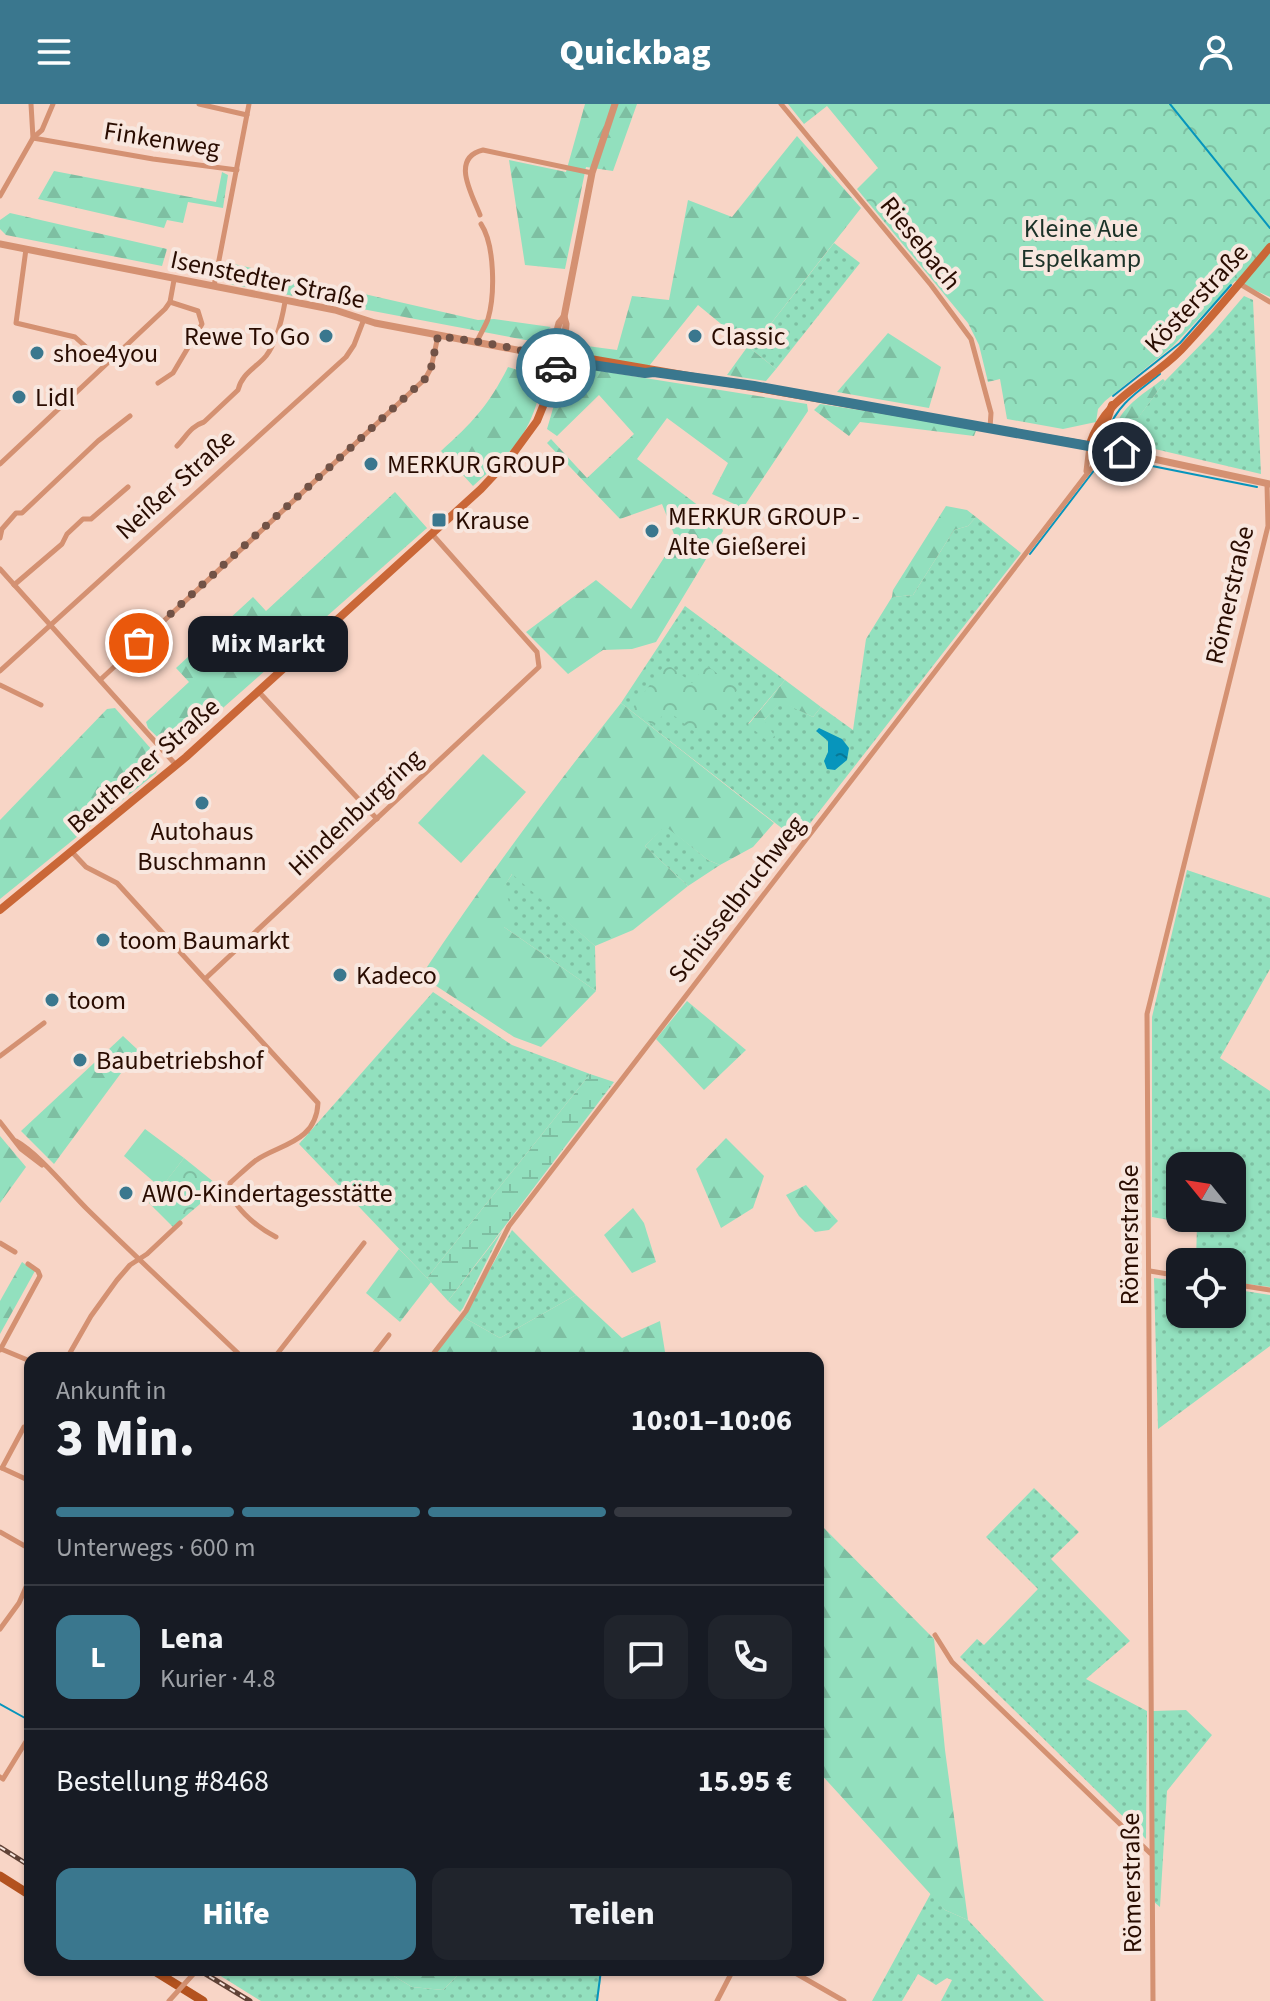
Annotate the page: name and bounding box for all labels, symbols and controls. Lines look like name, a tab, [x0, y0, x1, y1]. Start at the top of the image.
text: Quickbag	[559, 27, 711, 78]
icon: menu	[32, 30, 76, 74]
icon: person	[1194, 30, 1238, 74]
street label: Finkenweg	[101, 112, 223, 167]
street label: Riesebach	[871, 189, 970, 298]
park label: Kleine Aue Espelkamp	[1021, 210, 1141, 277]
street label: Kösterstraße	[1136, 235, 1257, 361]
street label: Isenstedter Straße	[167, 241, 369, 318]
place label: Rewe To Go	[184, 318, 310, 355]
place label: Classic	[711, 318, 786, 355]
marker: Rewe To Go	[317, 327, 335, 345]
marker: Classic	[686, 327, 704, 345]
courier	[516, 328, 596, 408]
place label: shoe4you	[53, 335, 158, 372]
marker: shoe4you	[28, 344, 46, 362]
icon: car	[534, 346, 578, 390]
place label: Lidl	[35, 379, 75, 416]
marker: Lidl	[10, 388, 28, 406]
pin	[1088, 418, 1156, 486]
street label: Neißer Straße	[107, 421, 243, 548]
icon: home	[1100, 430, 1144, 474]
place label: MERKUR GROUP	[387, 446, 565, 483]
marker: MERKUR GROUP	[362, 455, 380, 473]
place label: MERKUR GROUP - Alte Gießerei	[668, 498, 860, 565]
place label: Krause	[455, 502, 530, 539]
marker: Krause	[430, 511, 448, 529]
marker: MERKUR GROUP - Alte Gießerei	[643, 522, 661, 540]
street label: Römerstraße	[1196, 522, 1263, 668]
pin	[105, 609, 173, 677]
callout: Mix Markt	[187, 615, 347, 671]
icon: bag	[117, 621, 161, 665]
text: Mix Markt	[211, 625, 325, 662]
street label: Beuthener Straße	[59, 689, 228, 842]
street label: Hindenburgring	[280, 740, 431, 885]
marker: Autohaus Buschmann	[193, 794, 211, 812]
street label: Schüsselbruchweg	[659, 808, 814, 991]
place label: Autohaus Buschmann	[137, 813, 267, 880]
place label: toom Baumarkt	[119, 922, 290, 959]
marker: toom Baumarkt	[94, 931, 112, 949]
place label: Kadeco	[356, 957, 437, 994]
marker: Kadeco	[331, 966, 349, 984]
place label: toom	[68, 982, 126, 1019]
marker: toom	[43, 991, 61, 1009]
place label: Baubetriebshof	[96, 1042, 265, 1079]
marker: Baubetriebshof	[71, 1051, 89, 1069]
north arrow	[1166, 1152, 1246, 1232]
map controls	[1166, 1152, 1246, 1328]
street label: Römerstraße	[1111, 1165, 1148, 1305]
place label: AWO-Kindertagesstätte	[142, 1175, 393, 1212]
marker: AWO-Kindertagesstätte	[117, 1184, 135, 1202]
button: locate	[1166, 1248, 1246, 1328]
text: Ankunft in	[56, 1372, 166, 1409]
text: 10:01–10:06	[631, 1399, 792, 1442]
text: 3 Min.	[56, 1402, 195, 1476]
text: Unterwegs · 600 m	[56, 1529, 255, 1566]
button: chat	[604, 1615, 688, 1699]
button: phone	[708, 1615, 792, 1699]
text: Lena	[160, 1617, 224, 1660]
text: L	[90, 1636, 106, 1679]
text: Kurier · 4.8	[160, 1660, 275, 1697]
text: Bestellung #8468	[56, 1760, 269, 1803]
text: 15.95 €	[698, 1760, 792, 1803]
street label: Römerstraße	[1112, 1812, 1151, 1954]
button: Hilfe	[56, 1868, 416, 1960]
button: Teilen	[432, 1868, 792, 1960]

